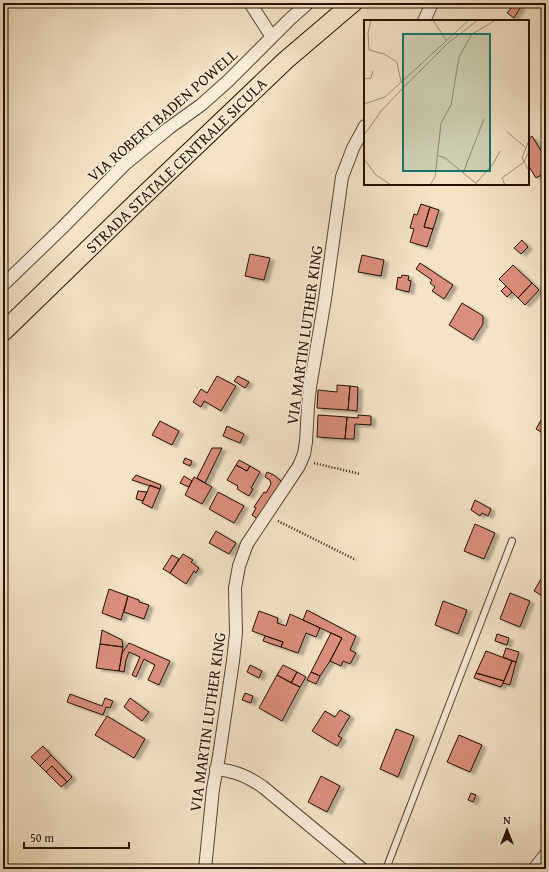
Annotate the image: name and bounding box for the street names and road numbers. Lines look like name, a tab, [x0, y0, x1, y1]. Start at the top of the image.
street label: VIA ROBERT BADEN POWELL	[82, 43, 243, 187]
street label: STRADA STATALE CENTRALE SICULA	[80, 71, 272, 258]
street label: VIA MARTIN LUTHER KING	[280, 243, 329, 426]
street label: VIA MARTIN LUTHER KING	[183, 630, 232, 813]

